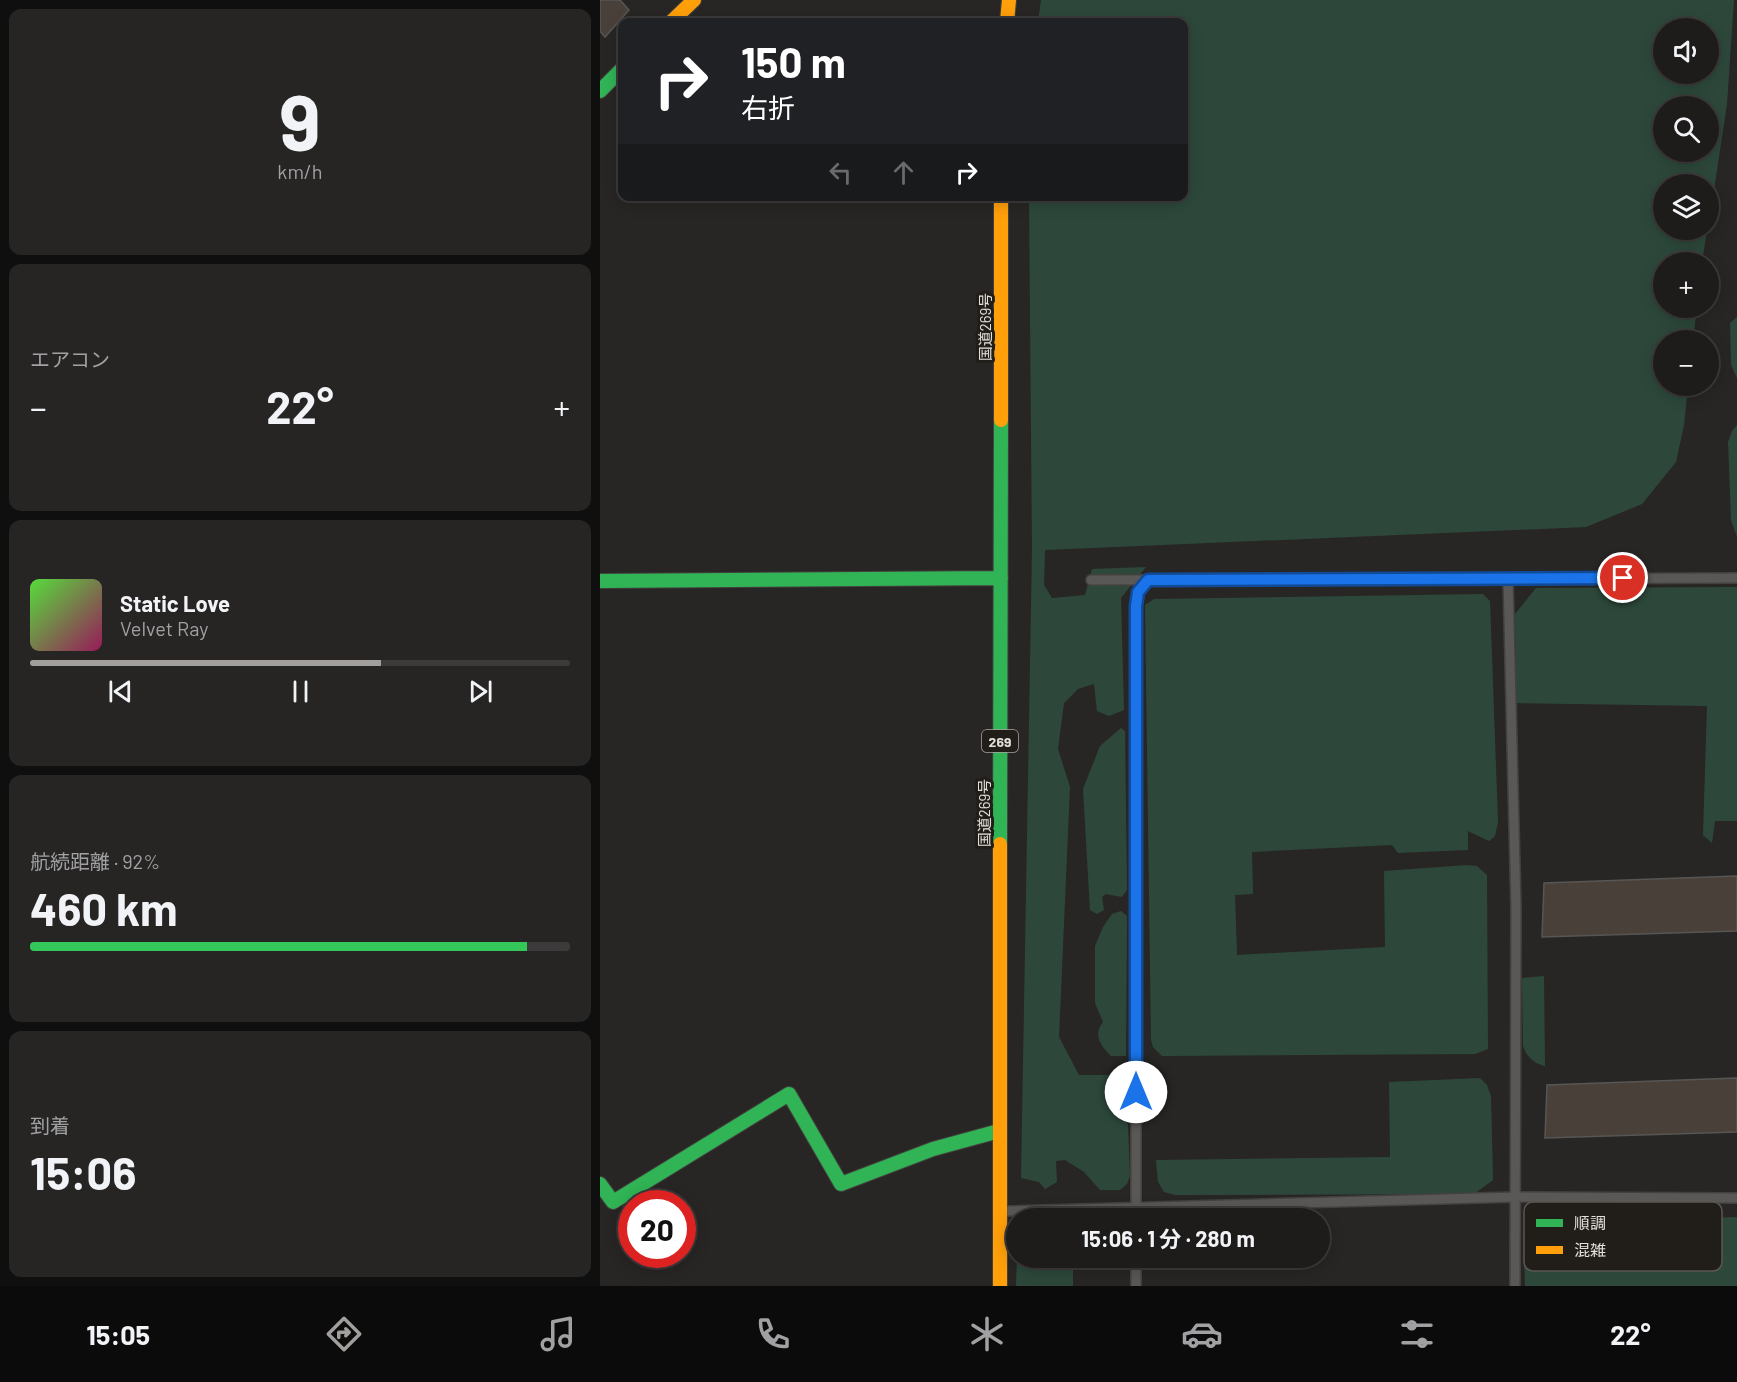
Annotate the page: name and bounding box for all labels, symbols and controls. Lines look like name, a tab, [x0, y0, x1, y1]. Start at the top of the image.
map controls	[1653, 18, 1719, 396]
button: sound	[1653, 18, 1719, 84]
text: 150 m	[741, 36, 846, 86]
icon: right	[642, 42, 720, 120]
text: 9	[279, 73, 321, 167]
text: 右折	[741, 91, 795, 123]
button: search	[1653, 96, 1719, 162]
icon: left	[824, 156, 857, 189]
icon: ahead	[887, 156, 920, 189]
icon: right	[950, 156, 983, 189]
text: km/h	[277, 159, 323, 183]
button: layers	[1653, 174, 1719, 240]
button: +	[1653, 252, 1719, 318]
street label: 国道269号	[976, 293, 994, 361]
button: −	[1653, 330, 1719, 396]
text: エアコン	[30, 347, 110, 371]
text: 22°	[266, 379, 334, 433]
text: −	[30, 387, 47, 427]
text: +	[553, 387, 570, 427]
pin	[1597, 552, 1648, 603]
icon: arrive	[1606, 561, 1639, 594]
text: Static Love	[120, 590, 230, 616]
text: Velvet Ray	[120, 616, 209, 640]
icon: previous	[104, 675, 137, 708]
icon: pause	[284, 675, 317, 708]
icon: next	[464, 675, 497, 708]
road number: 269	[982, 730, 1018, 752]
street label: 国道269号	[975, 779, 993, 847]
text: 航続距離 · 92%	[30, 849, 160, 873]
text: 460 km	[30, 881, 178, 935]
position arrow	[1104, 1060, 1168, 1124]
text: 到着	[30, 1113, 70, 1137]
text: 15:06	[30, 1145, 136, 1199]
speed limit sign: 20	[618, 1190, 696, 1268]
legend	[1524, 1202, 1722, 1271]
text: 順調	[1574, 1213, 1606, 1232]
text: 15:06 · 1 分 · 280 m	[1081, 1225, 1255, 1251]
text: 混雑	[1574, 1240, 1606, 1259]
icon: directions	[323, 1313, 365, 1355]
icon: music	[537, 1313, 579, 1355]
icon: phone	[752, 1313, 794, 1355]
icon: climate	[966, 1313, 1008, 1355]
icon: car	[1181, 1313, 1223, 1355]
icon: filters	[1396, 1313, 1438, 1355]
text: 15:05	[86, 1318, 150, 1350]
text: 22°	[1610, 1318, 1651, 1350]

